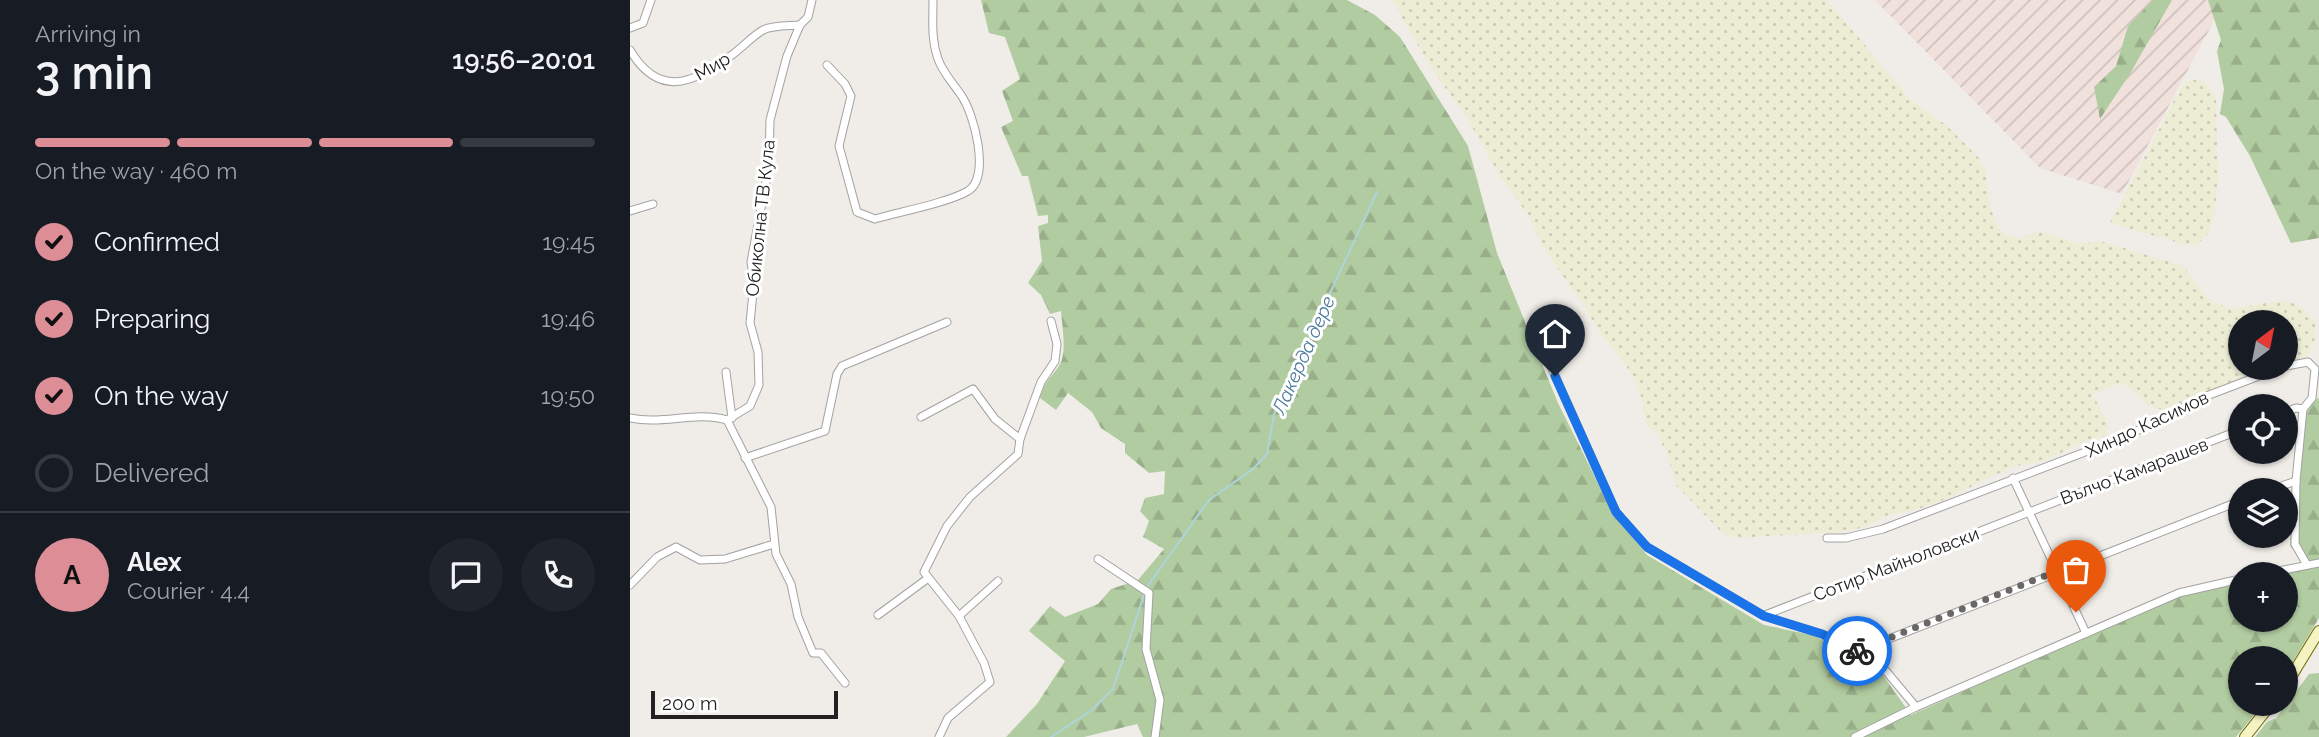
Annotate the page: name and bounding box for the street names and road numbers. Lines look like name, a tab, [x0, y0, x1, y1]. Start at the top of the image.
street label: Мир	[690, 48, 734, 84]
street label: Обиколна ТВ Кула	[741, 139, 779, 297]
street label: Хиндо Касимов	[2082, 386, 2212, 462]
street label: Вълчо Камарашев	[2057, 433, 2211, 509]
street label: Сотир Майноловски	[1810, 523, 1982, 605]

